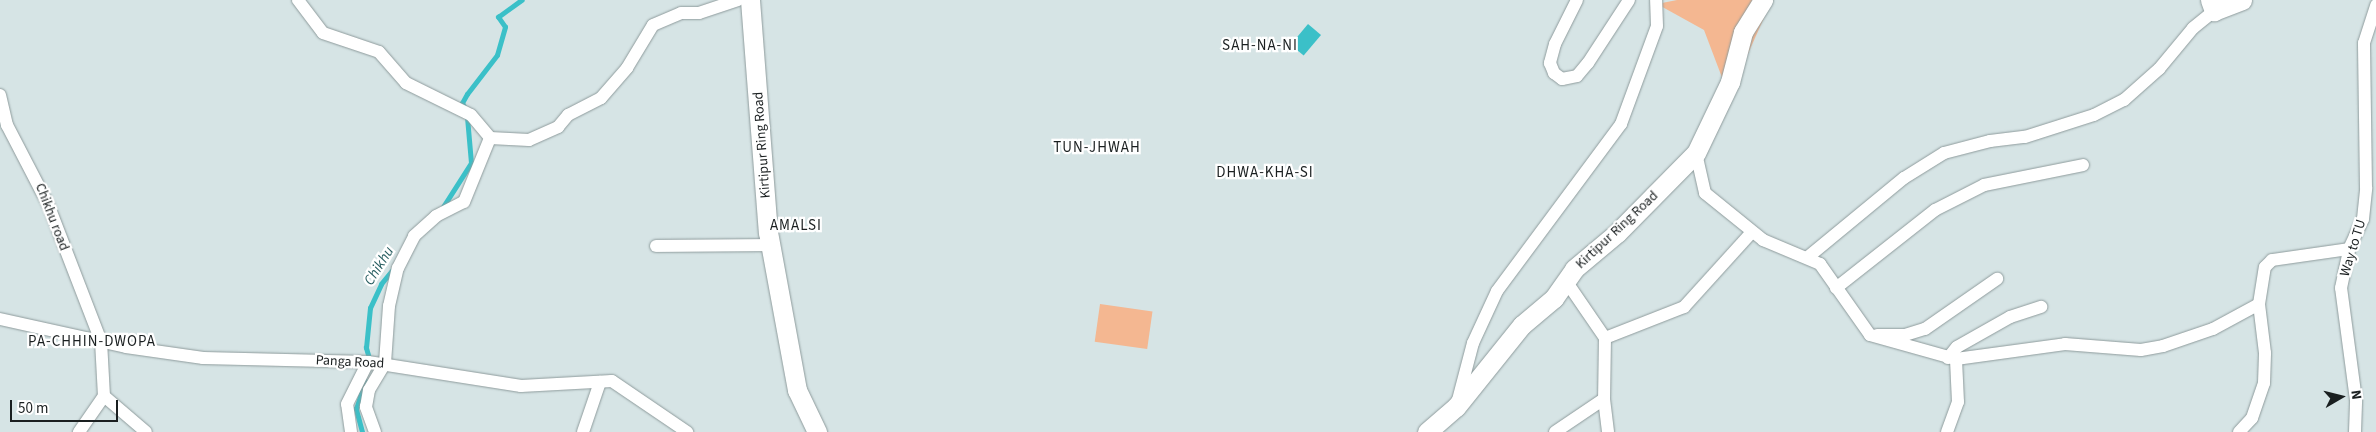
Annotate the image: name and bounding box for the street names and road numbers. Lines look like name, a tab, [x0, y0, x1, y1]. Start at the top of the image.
street label: Kirtipur Ring Road	[750, 91, 774, 199]
street label: Chikhu road	[31, 181, 73, 253]
street label: Kirtipur Ring Road	[1572, 188, 1662, 272]
street label: Way to TU	[2336, 218, 2370, 278]
street label: Panga Road	[315, 352, 385, 372]

